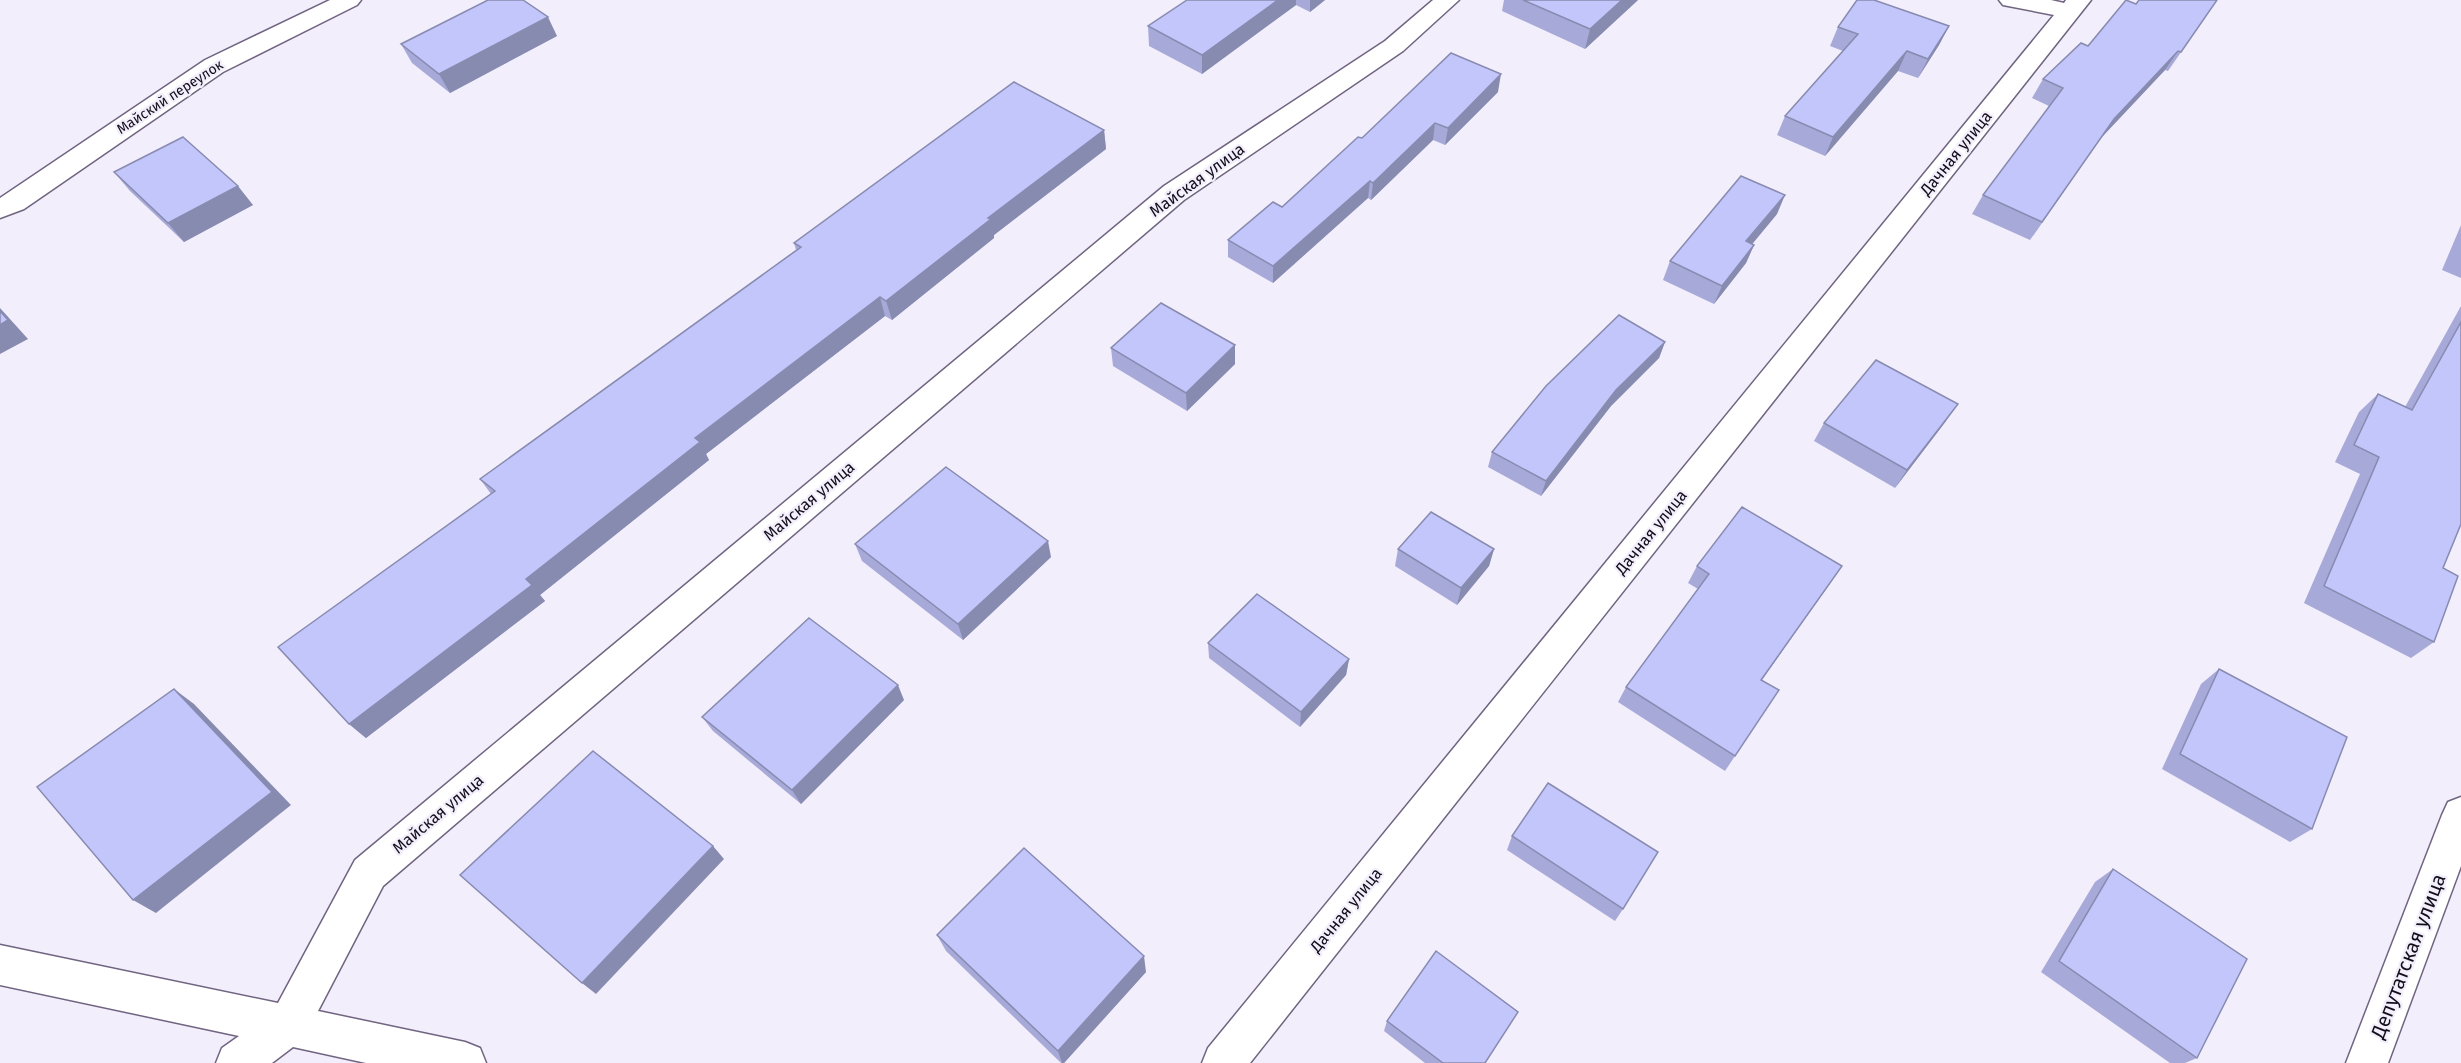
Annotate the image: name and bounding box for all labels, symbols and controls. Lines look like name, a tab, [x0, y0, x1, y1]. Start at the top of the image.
street label: Майский переулок	[114, 56, 227, 138]
street label: Дачная улица	[1916, 107, 1996, 200]
street label: Майская улица	[1146, 139, 1248, 221]
street label: Майская улица	[760, 457, 858, 545]
street label: Дачная улица	[1611, 486, 1691, 579]
street label: Майская улица	[389, 770, 487, 858]
street label: Дачная улица	[1306, 864, 1386, 957]
street label: Депутатская улица	[2365, 870, 2450, 1043]

